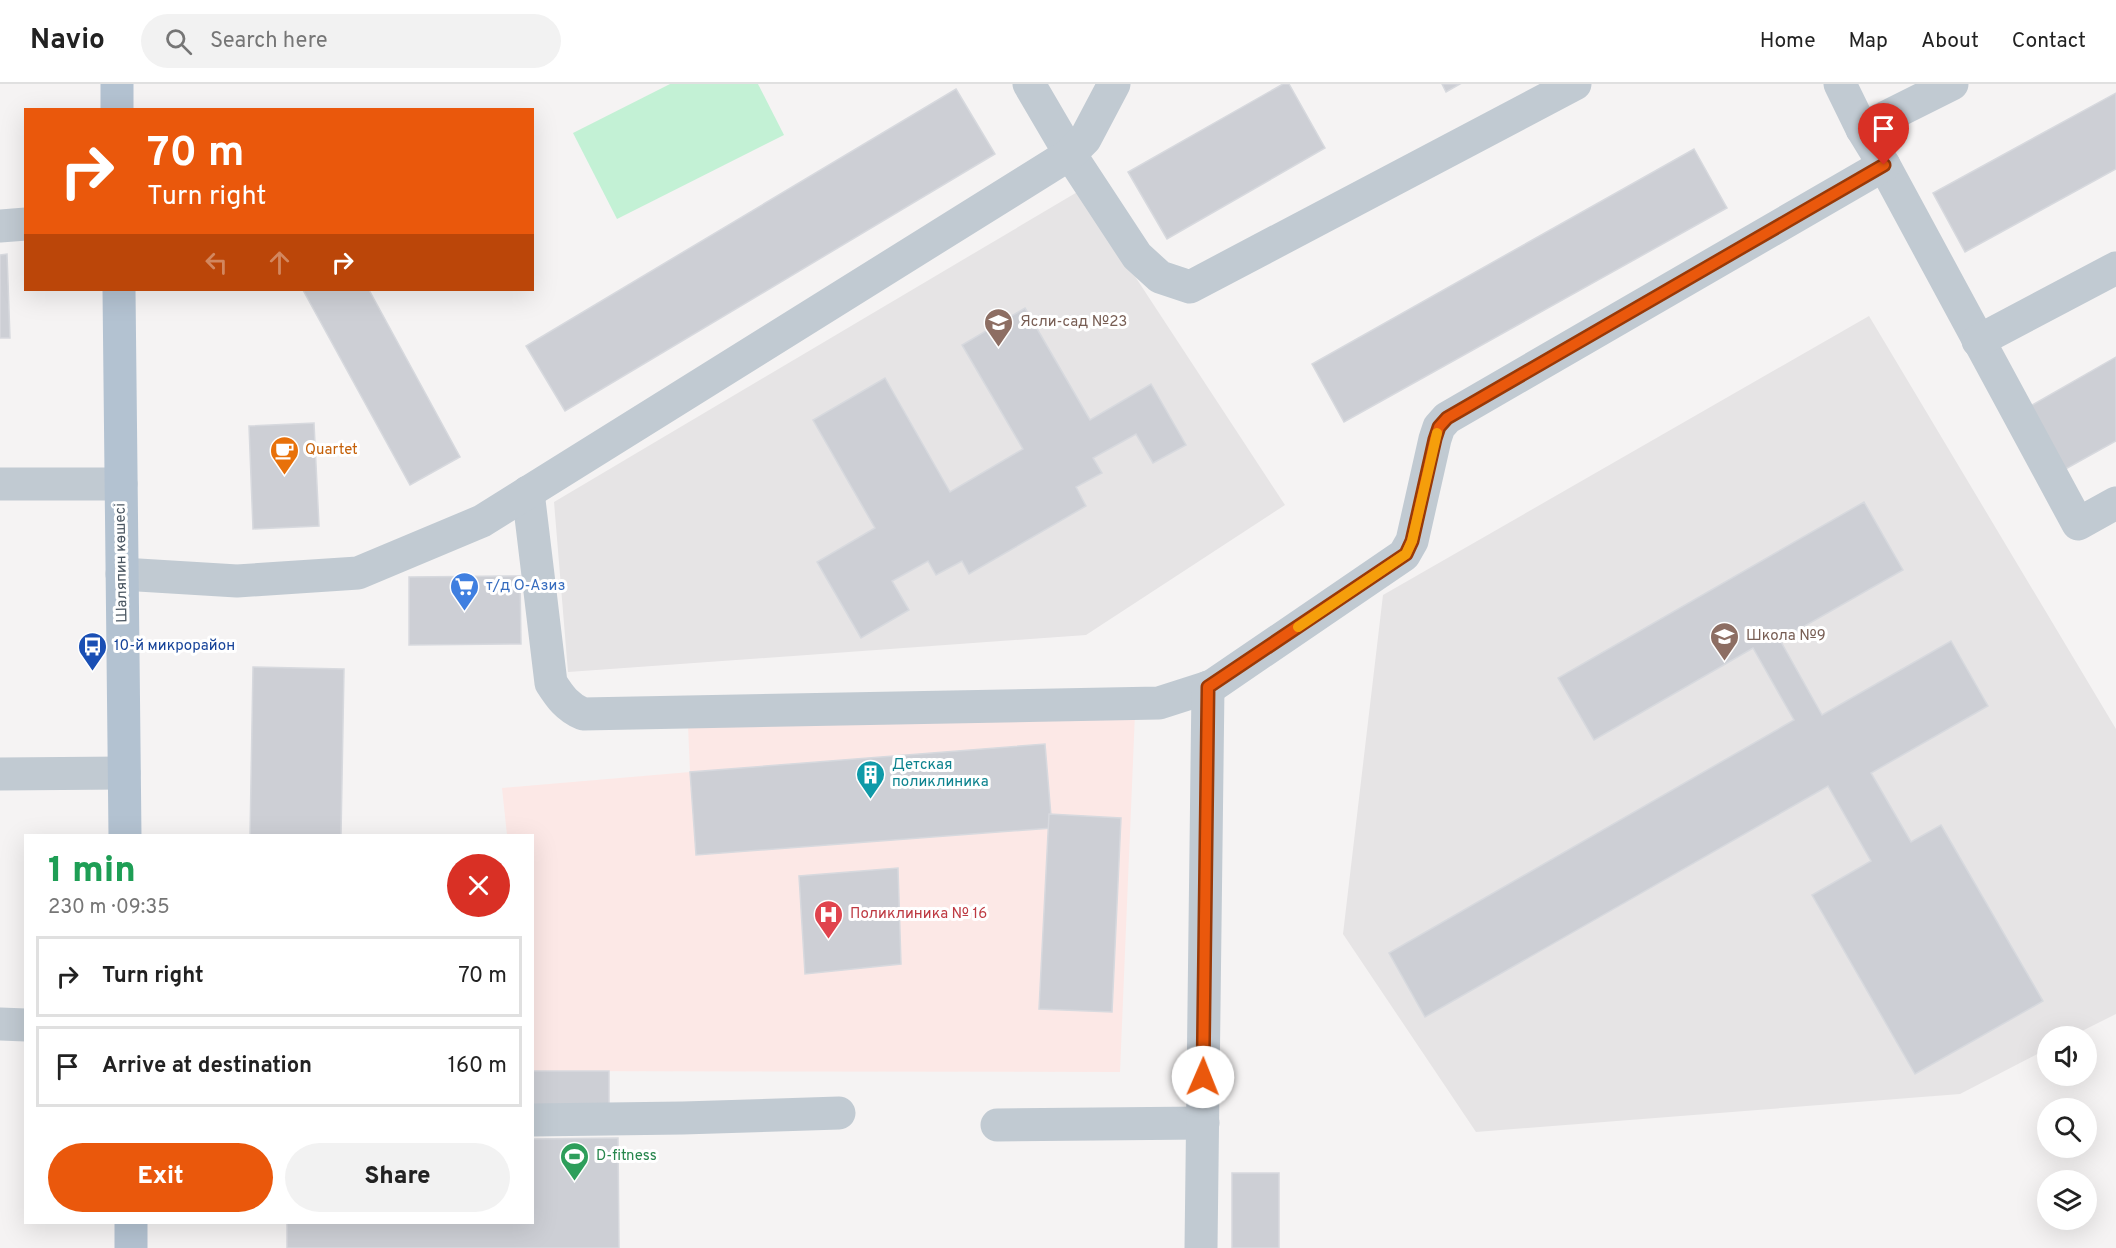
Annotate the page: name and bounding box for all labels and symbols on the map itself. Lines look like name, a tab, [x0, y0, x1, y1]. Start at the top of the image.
pin	[1858, 103, 1909, 165]
school or university icon: Ясли-сад №23	[983, 306, 1015, 348]
place label: Ясли-сад №23	[1020, 313, 1127, 332]
cafe icon: Quartet	[268, 434, 300, 476]
place label: Quartet	[305, 441, 358, 460]
street label: Шаляпин көшесі	[111, 503, 133, 623]
supermarket icon: т/д О-Азиз	[449, 570, 481, 612]
place label: т/д О-Азиз	[486, 577, 565, 596]
school or university icon: Школа №9	[1709, 620, 1741, 662]
place label: Школа №9	[1746, 627, 1826, 646]
bus stop icon: 10-й микрорайон	[77, 630, 109, 672]
place label: 10-й микрорайон	[114, 637, 235, 656]
place label: Детская поликлиника	[892, 756, 989, 792]
building icon: Детская поликлиника	[855, 758, 887, 800]
hospital icon: Поликлиника № 16	[813, 898, 845, 940]
place label: Поликлиника № 16	[850, 905, 987, 924]
position arrow	[1171, 1045, 1235, 1109]
sports icon: D-fitness	[559, 1140, 591, 1182]
place label: D-fitness	[596, 1147, 657, 1166]

